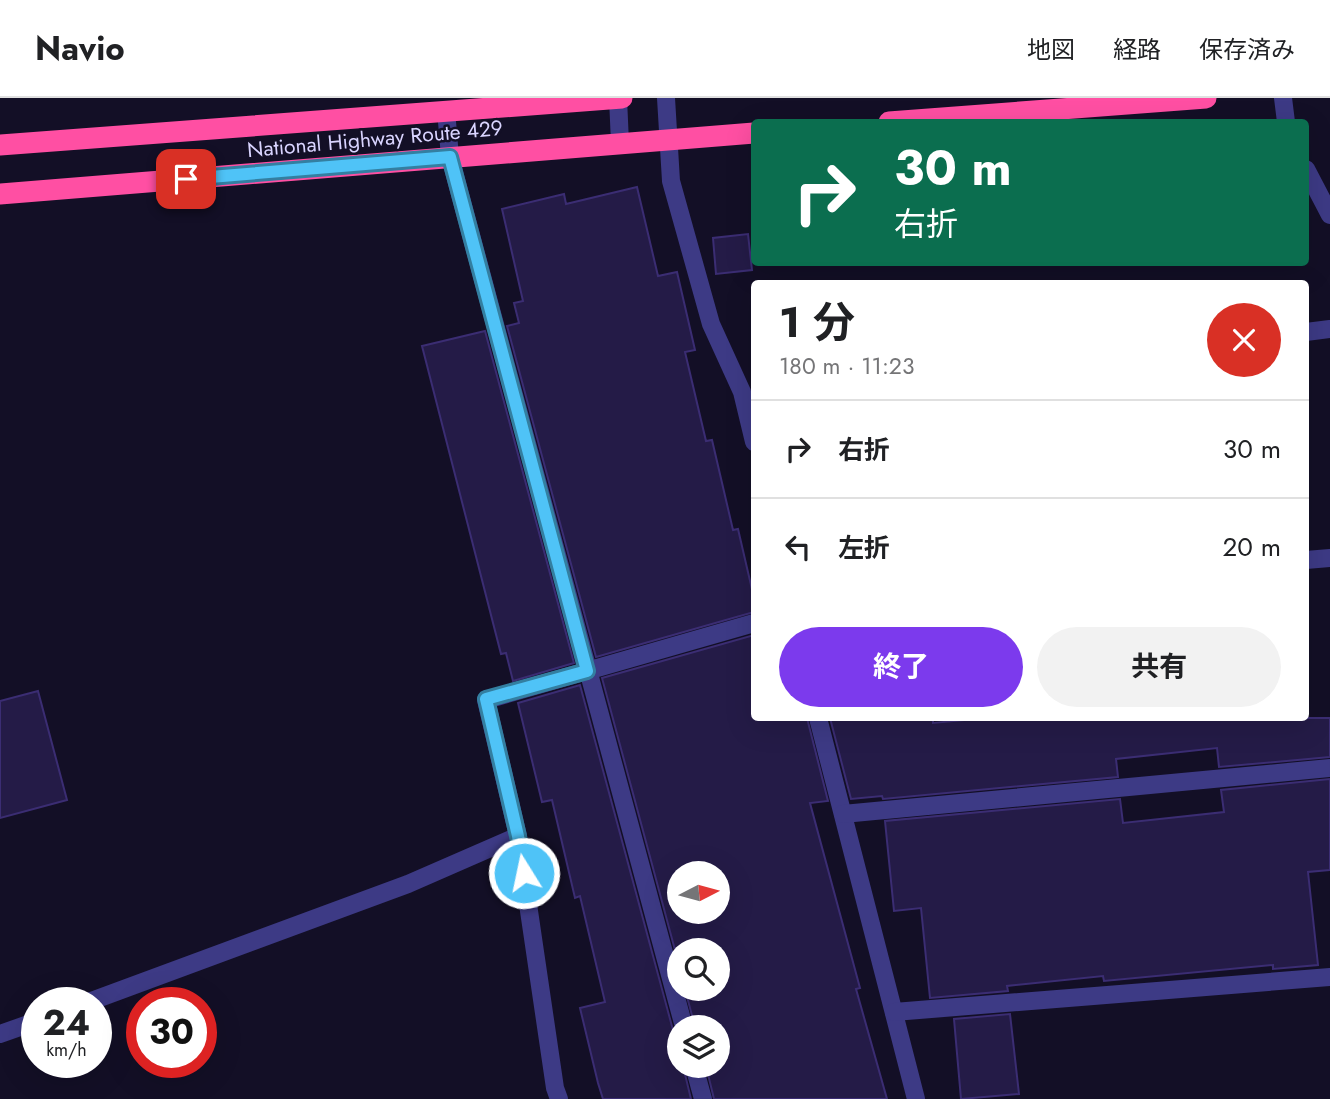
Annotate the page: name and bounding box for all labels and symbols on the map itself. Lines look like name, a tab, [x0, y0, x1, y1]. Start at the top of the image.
street label: National Highway Route 429	[246, 113, 504, 165]
pin	[156, 149, 216, 209]
position arrow	[487, 836, 561, 910]
north arrow	[667, 861, 730, 924]
speed limit sign: 30	[126, 987, 217, 1078]

